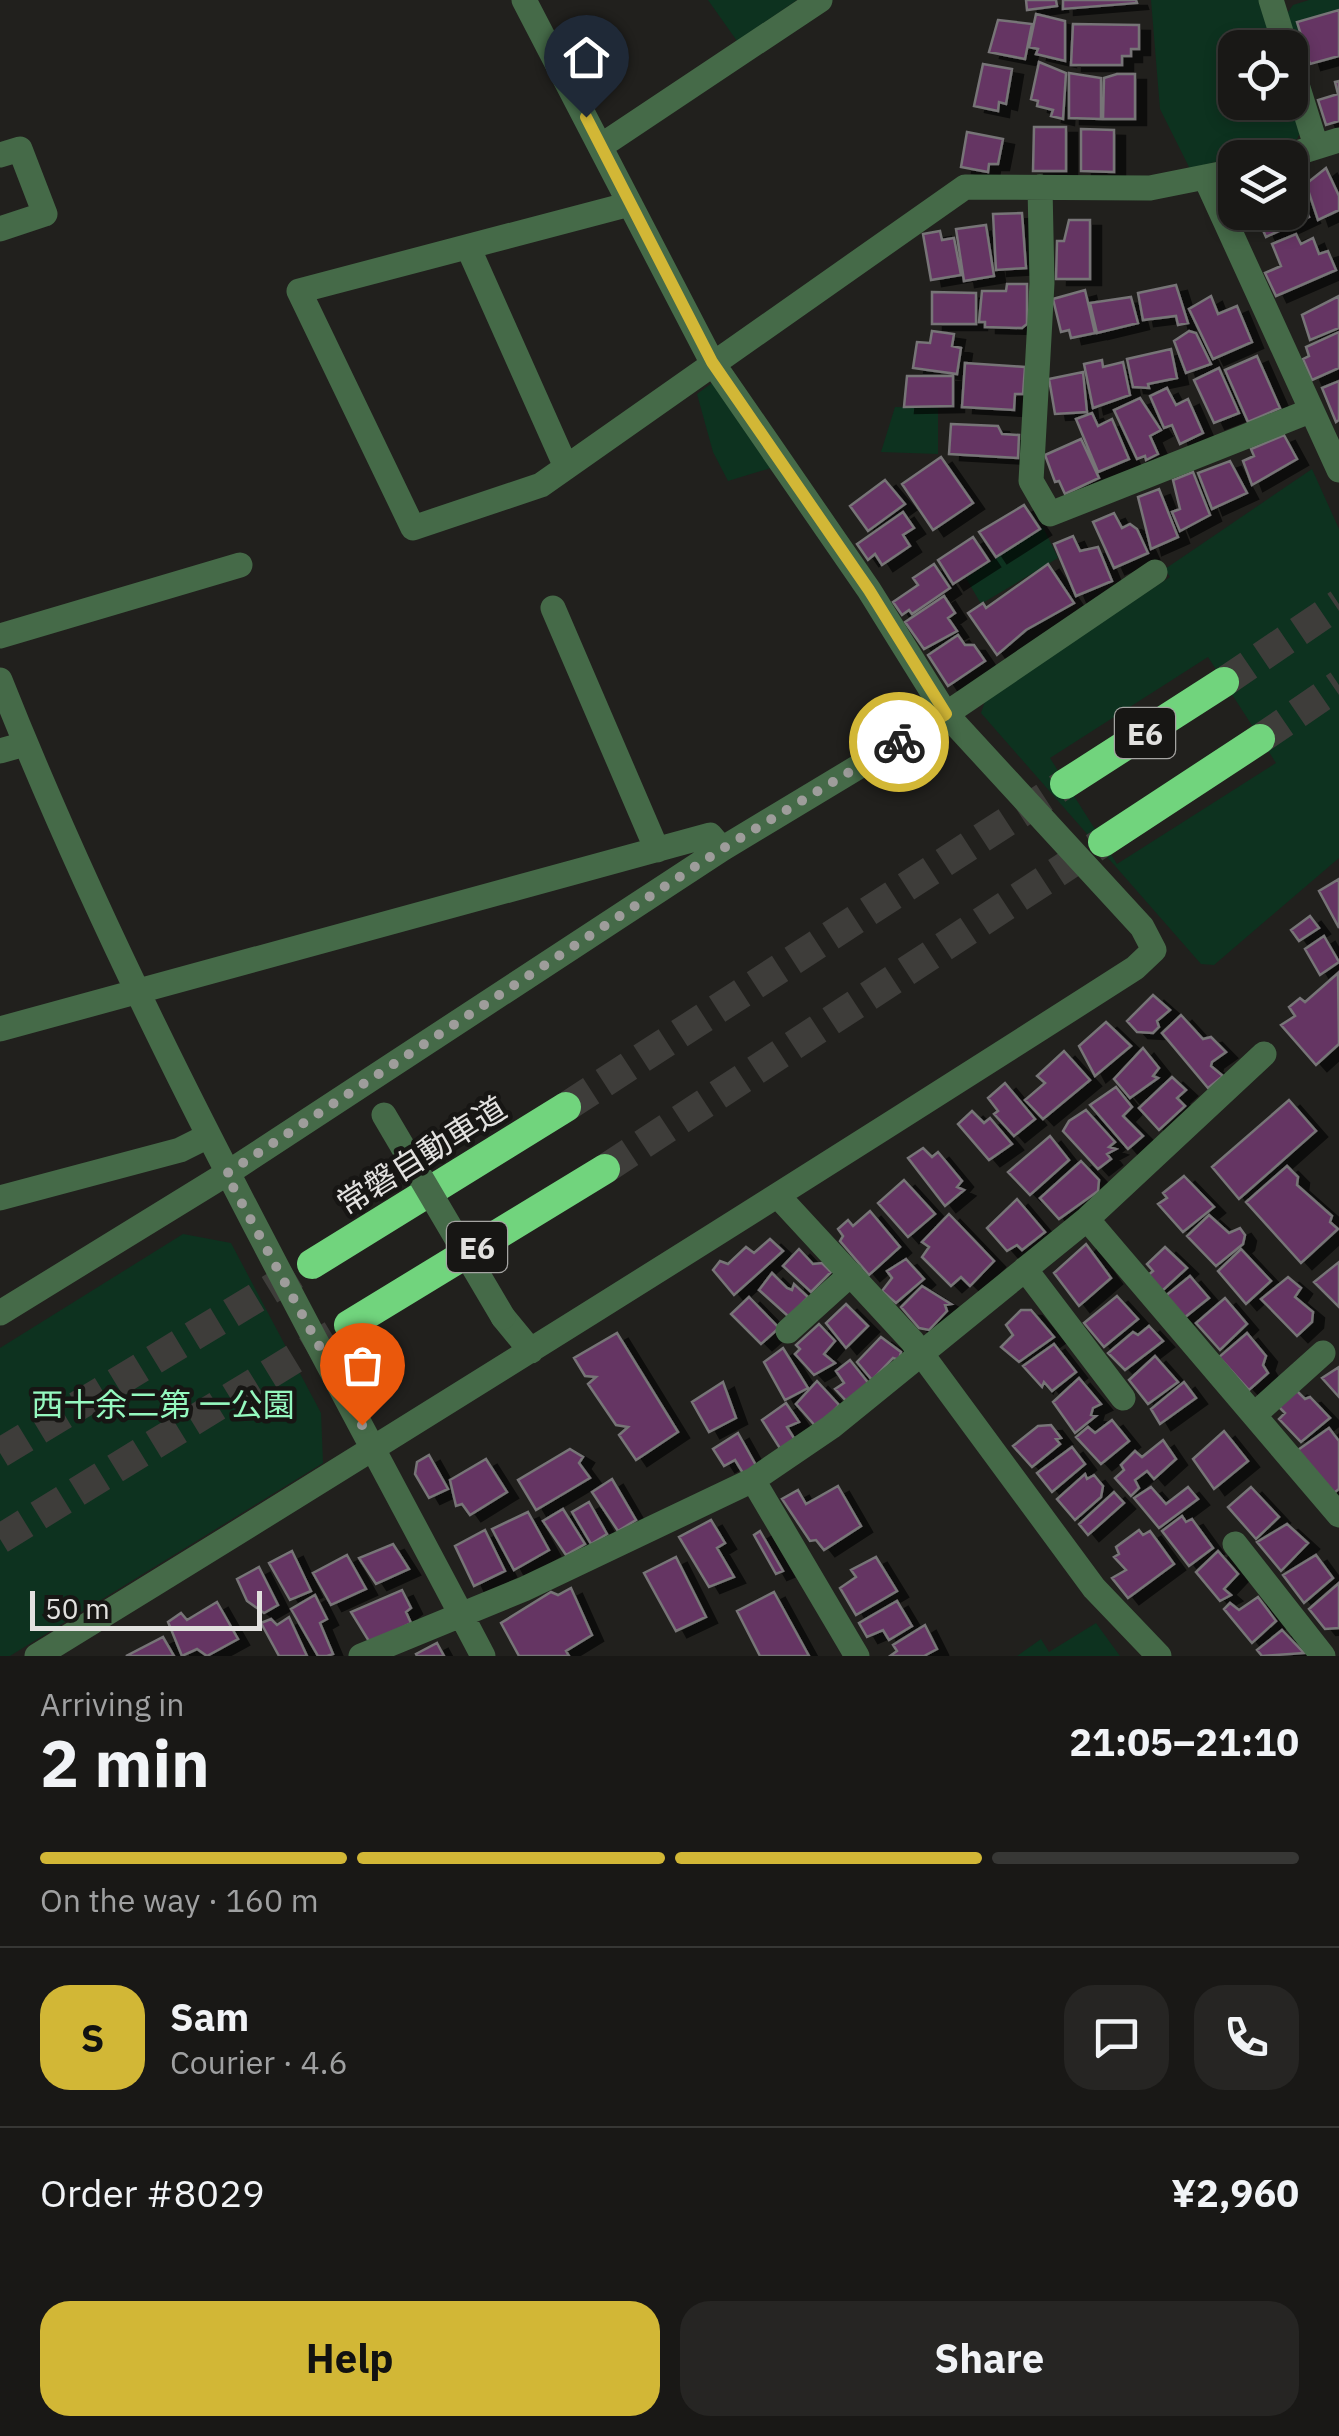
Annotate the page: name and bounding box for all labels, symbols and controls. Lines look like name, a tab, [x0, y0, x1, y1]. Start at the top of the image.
pin	[544, 15, 629, 118]
icon: home	[559, 30, 614, 85]
map controls	[1218, 30, 1308, 230]
button: locate	[1218, 30, 1308, 120]
button: layers	[1218, 140, 1308, 230]
courier	[849, 692, 949, 792]
road number: E6	[1115, 708, 1175, 758]
icon: bike	[872, 715, 927, 770]
street label: 常磐自動車道	[328, 1086, 514, 1224]
road number: E6	[447, 1222, 507, 1272]
pin	[320, 1323, 405, 1426]
icon: bag	[335, 1338, 390, 1393]
park label: 西十余二第 一公園	[31, 1383, 295, 1425]
scale bar	[30, 1586, 262, 1630]
text: 50 m	[45, 1590, 110, 1627]
text: Arriving in	[40, 1683, 185, 1725]
text: 21:05–21:10	[1069, 1717, 1299, 1766]
text: 2 min	[40, 1720, 210, 1805]
text: On the way · 160 m	[40, 1879, 319, 1921]
button: chat	[1064, 1985, 1169, 2090]
button: phone	[1194, 1985, 1299, 2090]
text: Sam	[170, 1992, 249, 2041]
text: S	[81, 2013, 104, 2062]
text: Courier · 4.6	[170, 2041, 348, 2083]
text: Order #8029	[40, 2168, 265, 2217]
text: ¥2,960	[1171, 2168, 1299, 2217]
button: Help	[40, 2301, 660, 2416]
button: Share	[680, 2301, 1299, 2416]

